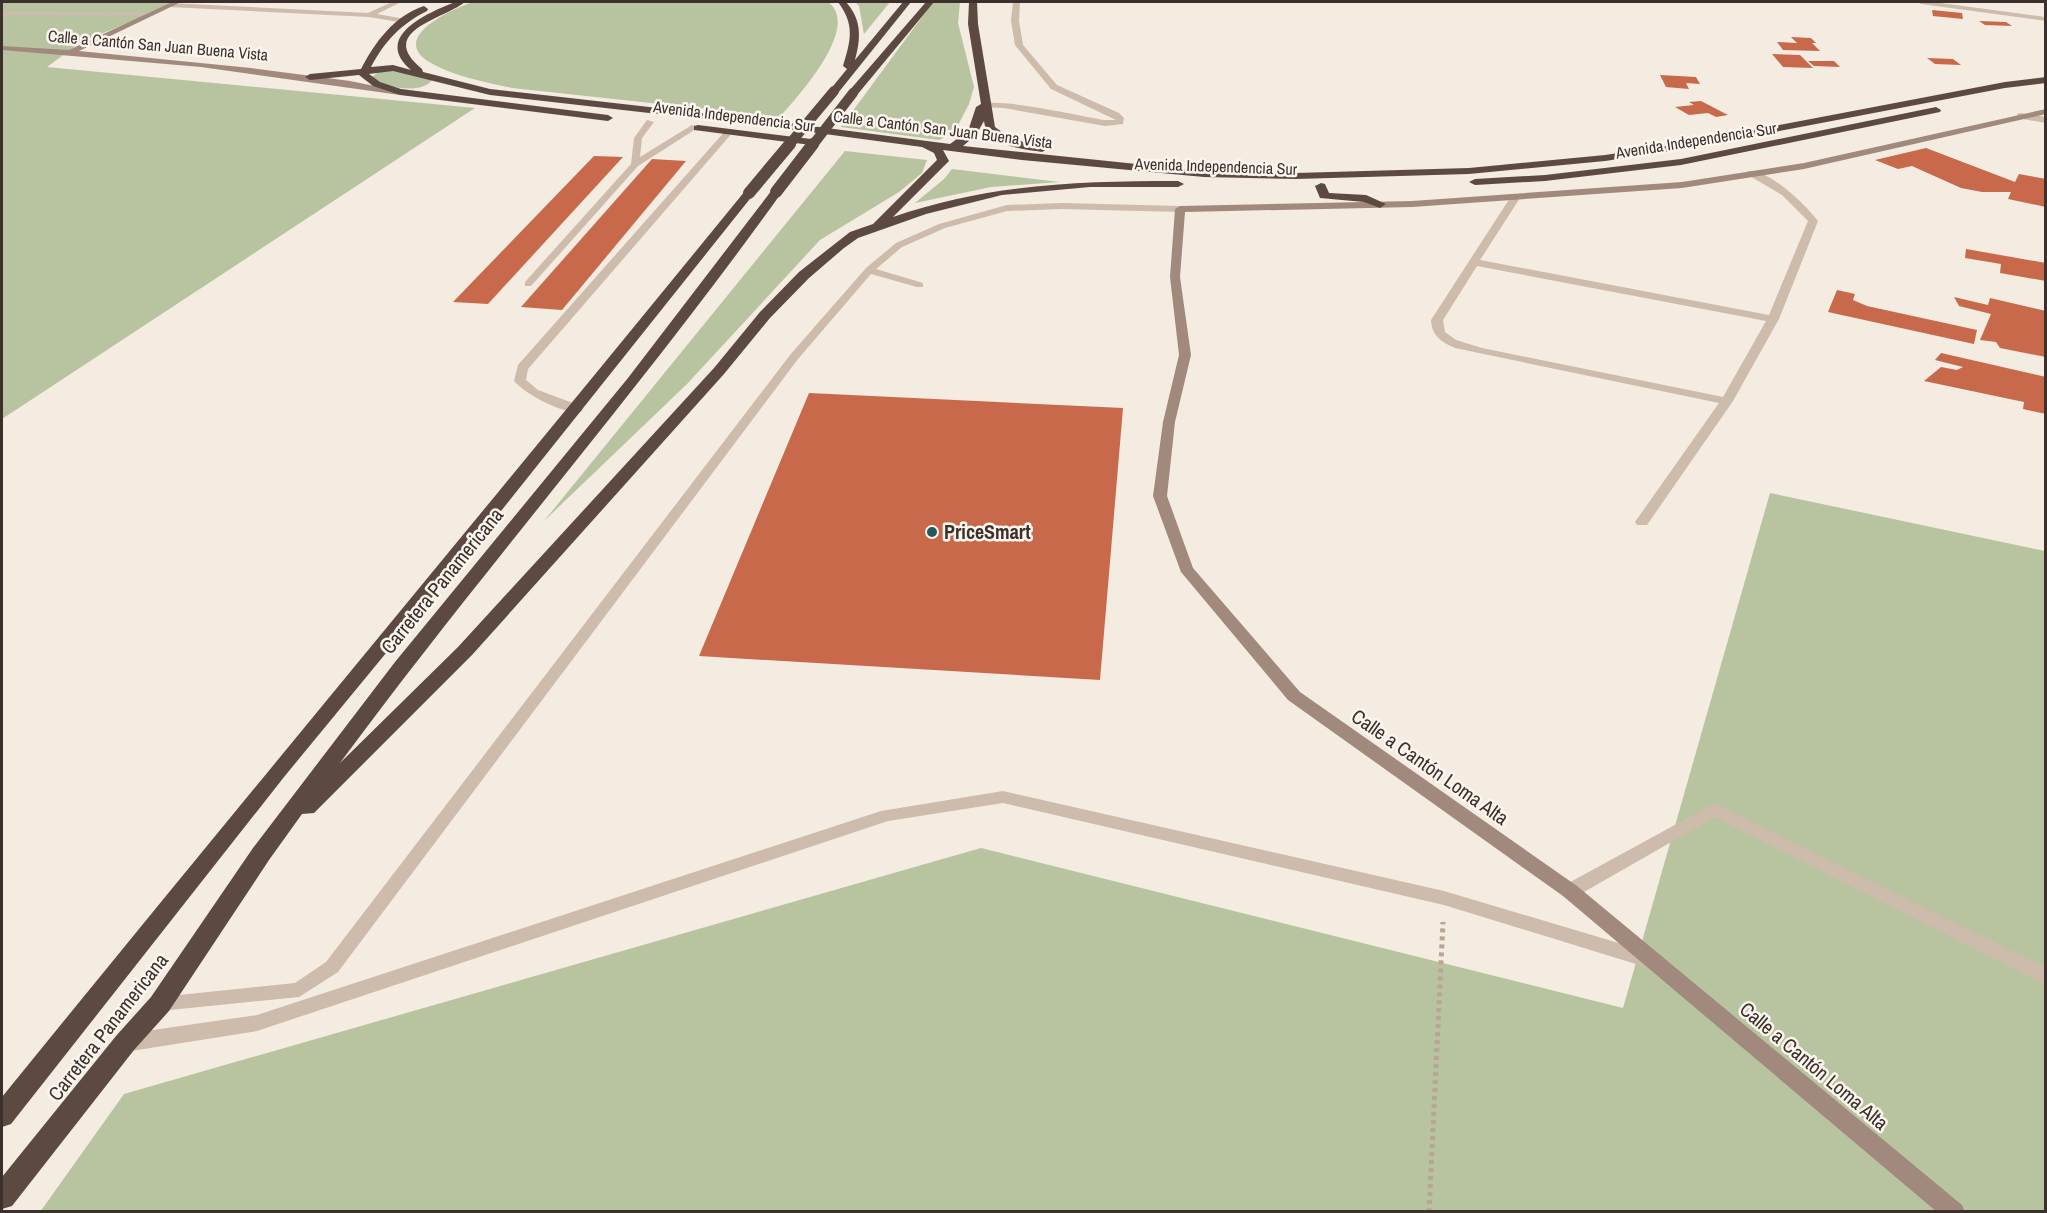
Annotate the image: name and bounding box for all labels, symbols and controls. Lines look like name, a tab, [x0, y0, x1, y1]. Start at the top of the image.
street label: Calle a Cantón San Juan Buena Vista	[47, 24, 270, 66]
street label: Avenida Independencia Sur	[651, 95, 817, 137]
street label: Calle a Cantón San Juan Buena Vista	[832, 105, 1055, 153]
street label: Avenida Independencia Sur	[1613, 116, 1779, 164]
street label: Avenida Independencia Sur	[1133, 152, 1298, 180]
street label: Carretera Panamericana	[374, 502, 509, 659]
place label: PriceSmart	[944, 518, 1031, 545]
marker: PriceSmart	[925, 525, 939, 539]
street label: Calle a Cantón Loma Alta	[1346, 702, 1514, 831]
street label: Carretera Panamericana	[41, 947, 174, 1106]
street label: Calle a Cantón Loma Alta	[1734, 996, 1894, 1136]

